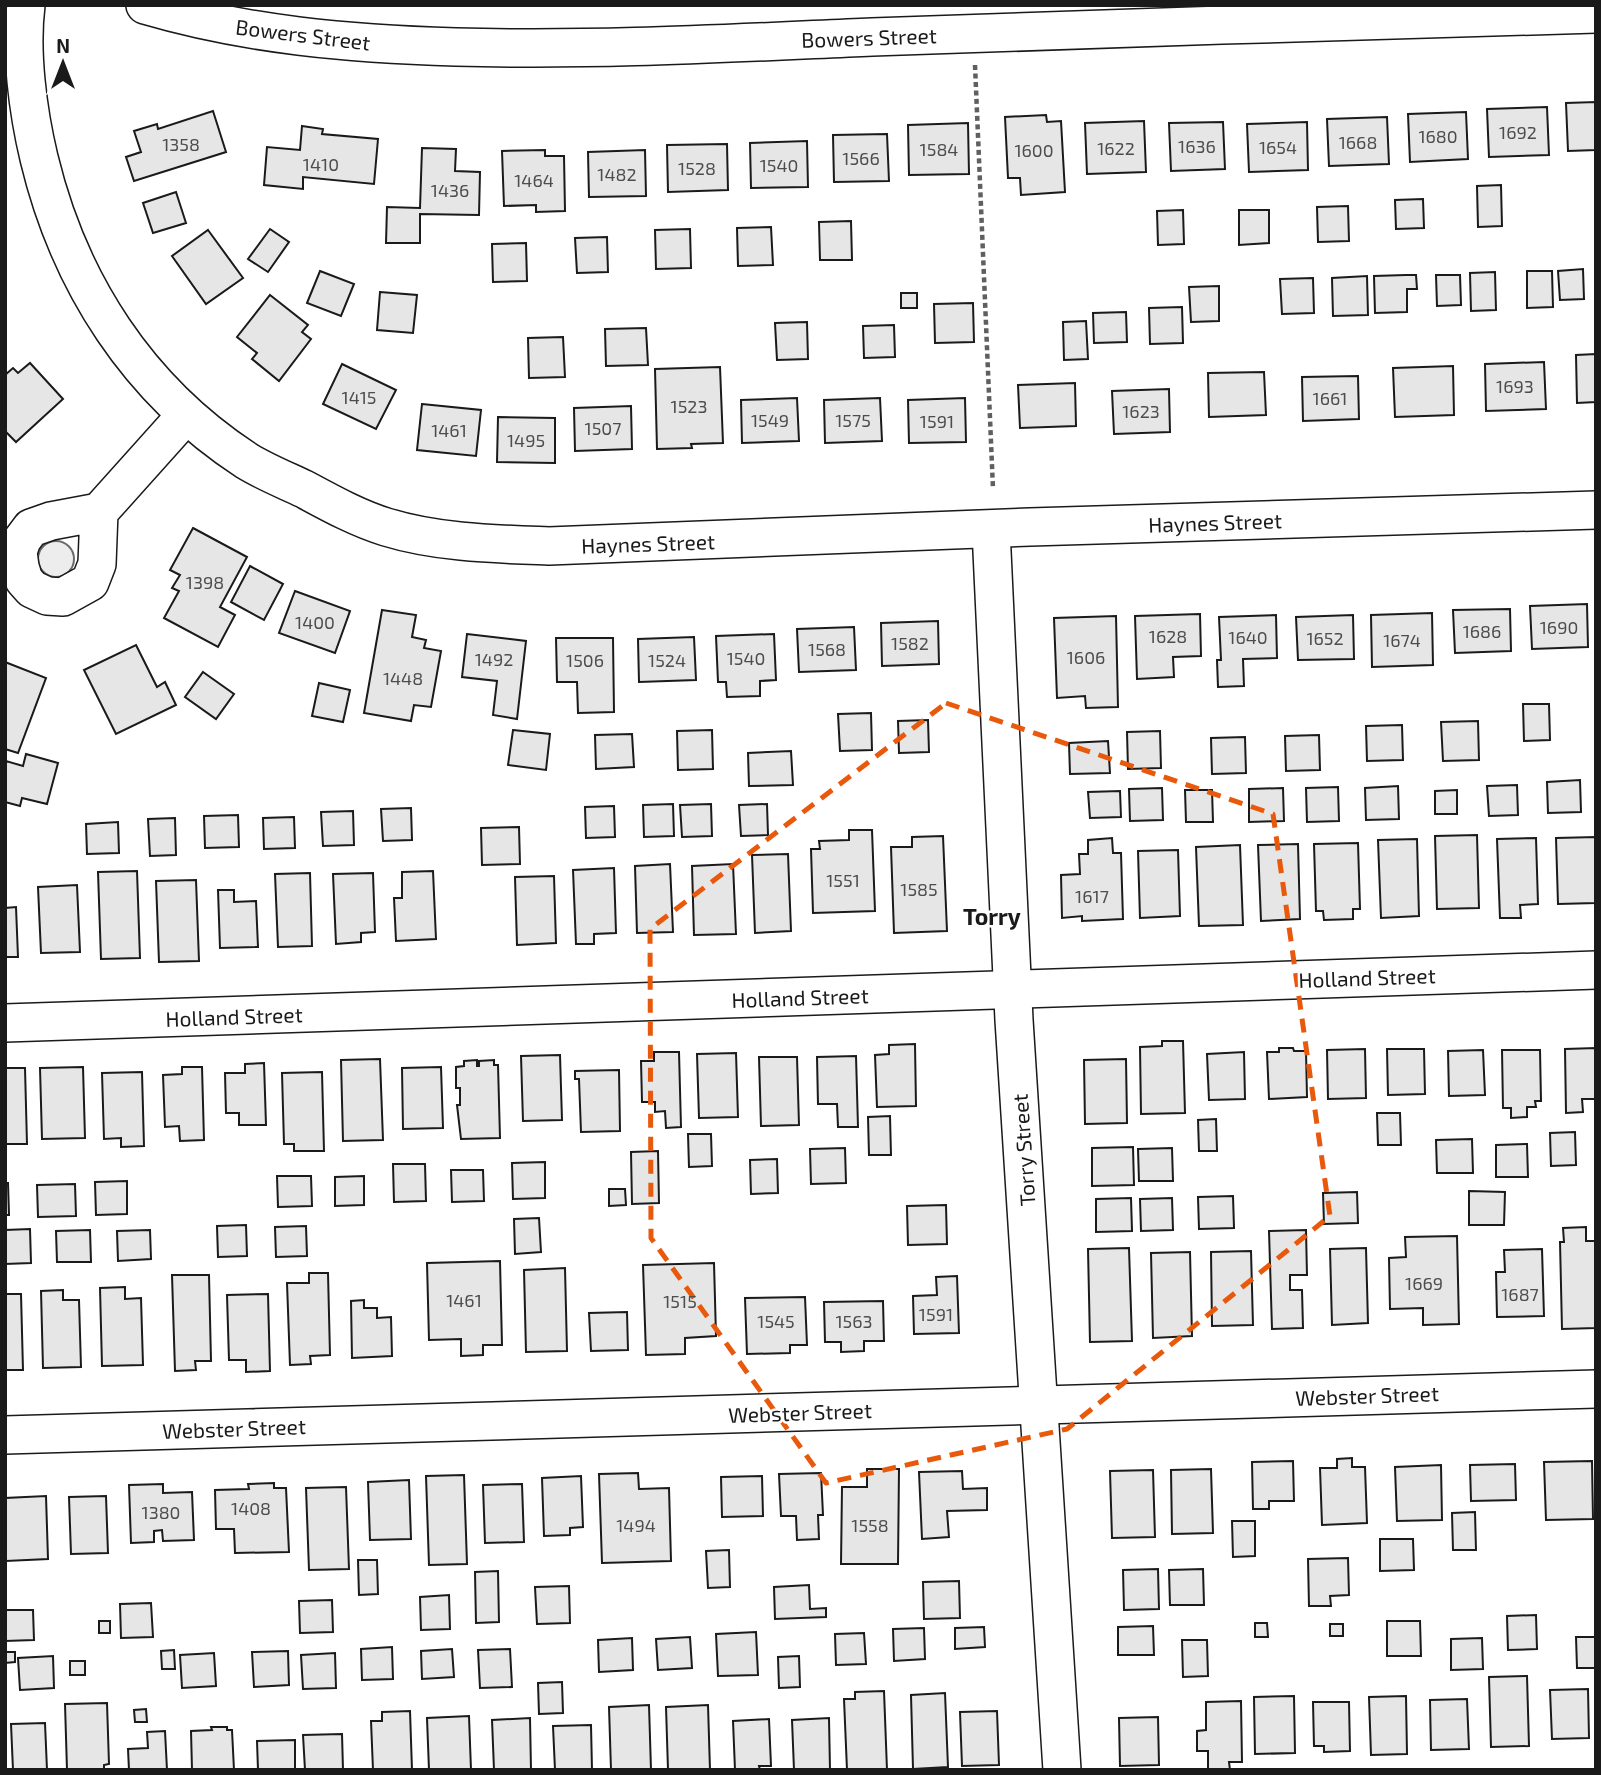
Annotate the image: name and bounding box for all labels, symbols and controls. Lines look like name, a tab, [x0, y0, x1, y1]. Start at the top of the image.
street label: Bowers Street	[234, 13, 372, 55]
street label: Bowers Street	[801, 22, 937, 52]
north arrow	[28, 28, 98, 98]
text: N	[56, 34, 70, 57]
house number: 1692	[1499, 121, 1537, 143]
house number: 1680	[1418, 125, 1458, 147]
house number: 1668	[1339, 131, 1377, 153]
house number: 1358	[162, 133, 200, 155]
house number: 1636	[1178, 135, 1216, 157]
house number: 1654	[1259, 136, 1297, 158]
house number: 1622	[1097, 137, 1135, 159]
house number: 1584	[920, 138, 958, 160]
house number: 1600	[1014, 139, 1054, 161]
house number: 1566	[842, 147, 880, 169]
house number: 1410	[303, 153, 339, 175]
house number: 1540	[760, 154, 798, 176]
house number: 1528	[678, 157, 716, 179]
house number: 1482	[597, 163, 637, 185]
house number: 1464	[514, 169, 554, 191]
house number: 1436	[431, 179, 469, 201]
house number: 1693	[1496, 375, 1534, 397]
house number: 1415	[341, 386, 377, 408]
house number: 1661	[1313, 387, 1347, 409]
house number: 1523	[671, 395, 707, 417]
house number: 1623	[1122, 400, 1160, 422]
house number: 1549	[751, 409, 789, 431]
house number: 1575	[835, 409, 871, 431]
house number: 1591	[920, 410, 954, 432]
house number: 1507	[585, 417, 621, 439]
house number: 1461	[431, 419, 467, 441]
house number: 1495	[507, 429, 545, 451]
street label: Haynes Street	[1148, 507, 1282, 537]
street label: Haynes Street	[581, 528, 715, 558]
house number: 1398	[186, 571, 224, 593]
house number: 1400	[295, 611, 335, 633]
house number: 1690	[1540, 616, 1578, 638]
house number: 1686	[1463, 620, 1501, 642]
house number: 1628	[1149, 625, 1187, 647]
house number: 1640	[1228, 626, 1268, 648]
house number: 1652	[1306, 627, 1344, 649]
house number: 1674	[1383, 629, 1421, 651]
house number: 1582	[891, 632, 929, 654]
house number: 1568	[808, 638, 846, 660]
house number: 1606	[1067, 646, 1105, 668]
house number: 1540	[727, 647, 765, 669]
house number: 1492	[475, 648, 513, 670]
house number: 1506	[566, 649, 604, 671]
house number: 1524	[648, 649, 686, 671]
house number: 1448	[383, 667, 423, 689]
house number: 1551	[826, 869, 860, 891]
house number: 1585	[900, 878, 938, 900]
house number: 1617	[1075, 885, 1109, 907]
district label: Torry	[963, 902, 1021, 930]
street label: Holland Street	[1298, 962, 1436, 992]
street label: Holland Street	[731, 982, 869, 1012]
street label: Holland Street	[165, 1001, 303, 1031]
street label: Torry Street	[1007, 1093, 1039, 1207]
house number: 1669	[1405, 1272, 1443, 1294]
house number: 1687	[1501, 1283, 1539, 1305]
house number: 1461	[446, 1289, 482, 1311]
house number: 1515	[663, 1290, 697, 1312]
house number: 1591	[919, 1303, 953, 1325]
house number: 1545	[757, 1310, 795, 1332]
house number: 1563	[835, 1310, 873, 1332]
street label: Webster Street	[1295, 1380, 1439, 1410]
street label: Webster Street	[728, 1397, 872, 1427]
street label: Webster Street	[162, 1413, 306, 1443]
house number: 1408	[231, 1497, 271, 1519]
house number: 1380	[142, 1501, 180, 1523]
house number: 1494	[616, 1514, 656, 1536]
house number: 1558	[851, 1514, 889, 1536]

